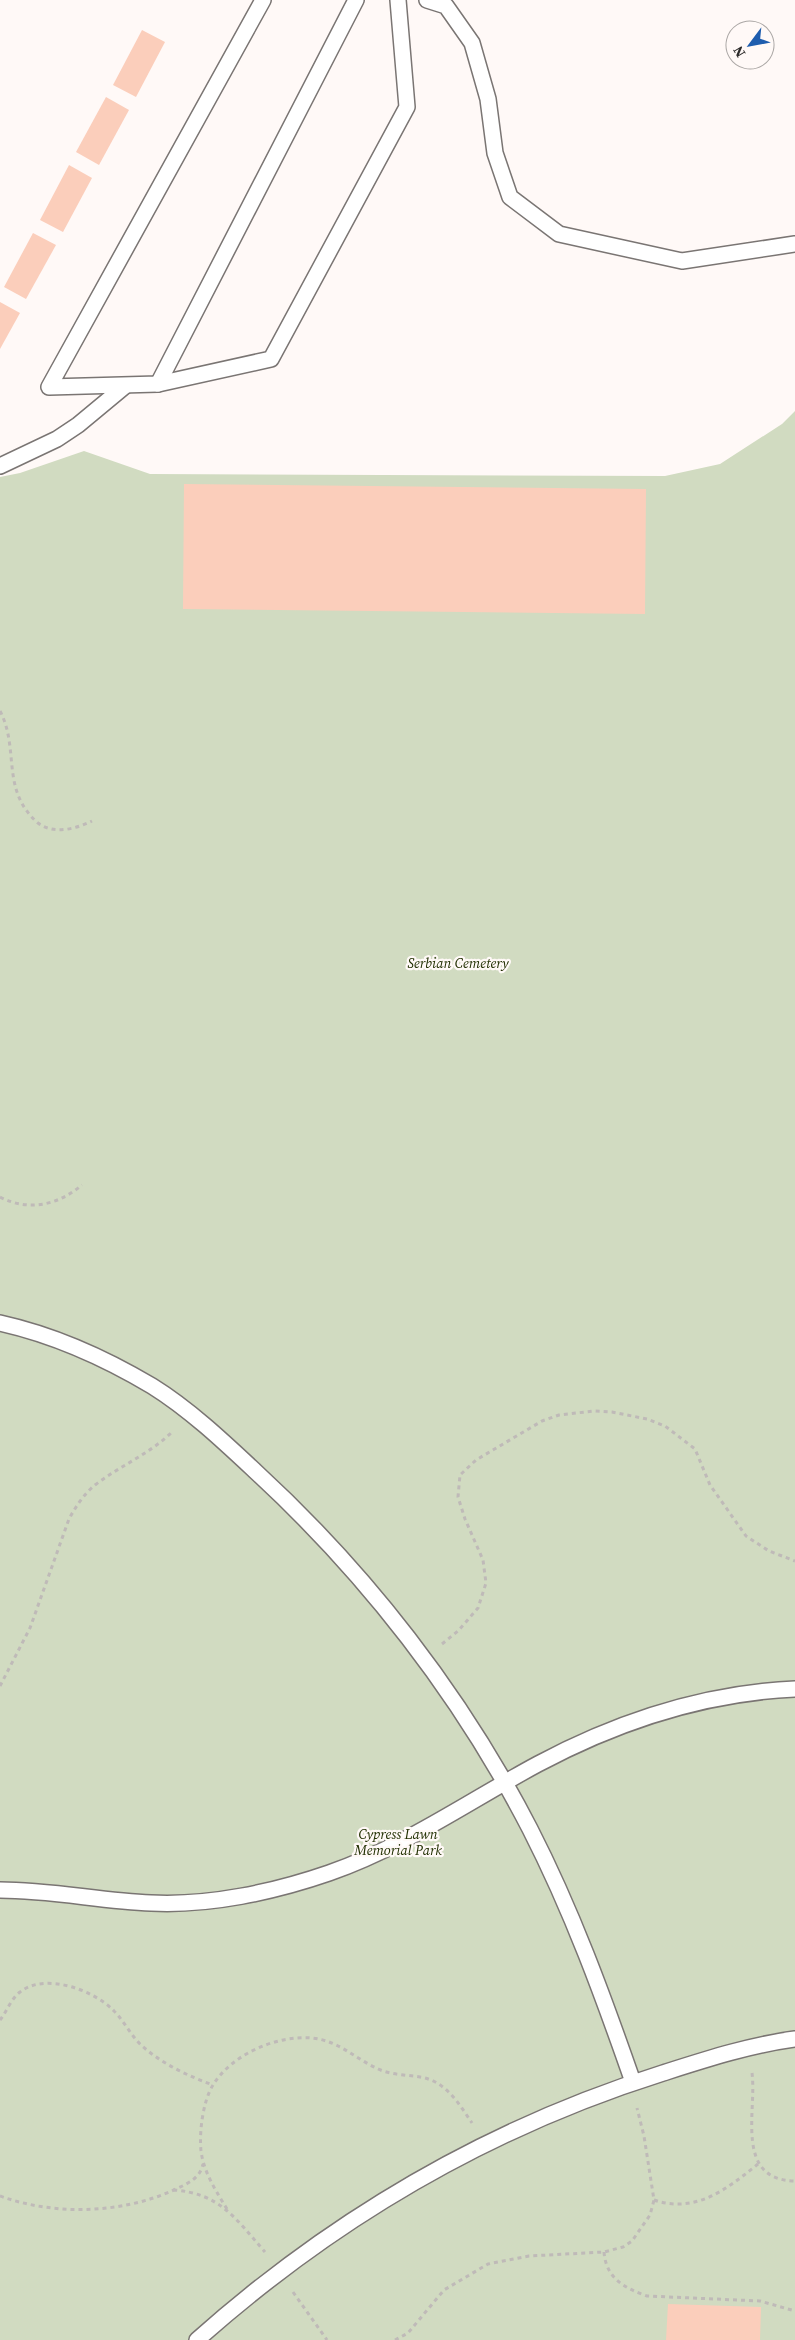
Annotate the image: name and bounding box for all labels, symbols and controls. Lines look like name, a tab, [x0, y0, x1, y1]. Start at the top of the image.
north arrow	[725, 20, 775, 70]
text: N	[728, 42, 750, 62]
park label: Serbian Cemetery	[407, 953, 509, 973]
park label: Cypress Lawn Memorial Park	[353, 1824, 442, 1860]

